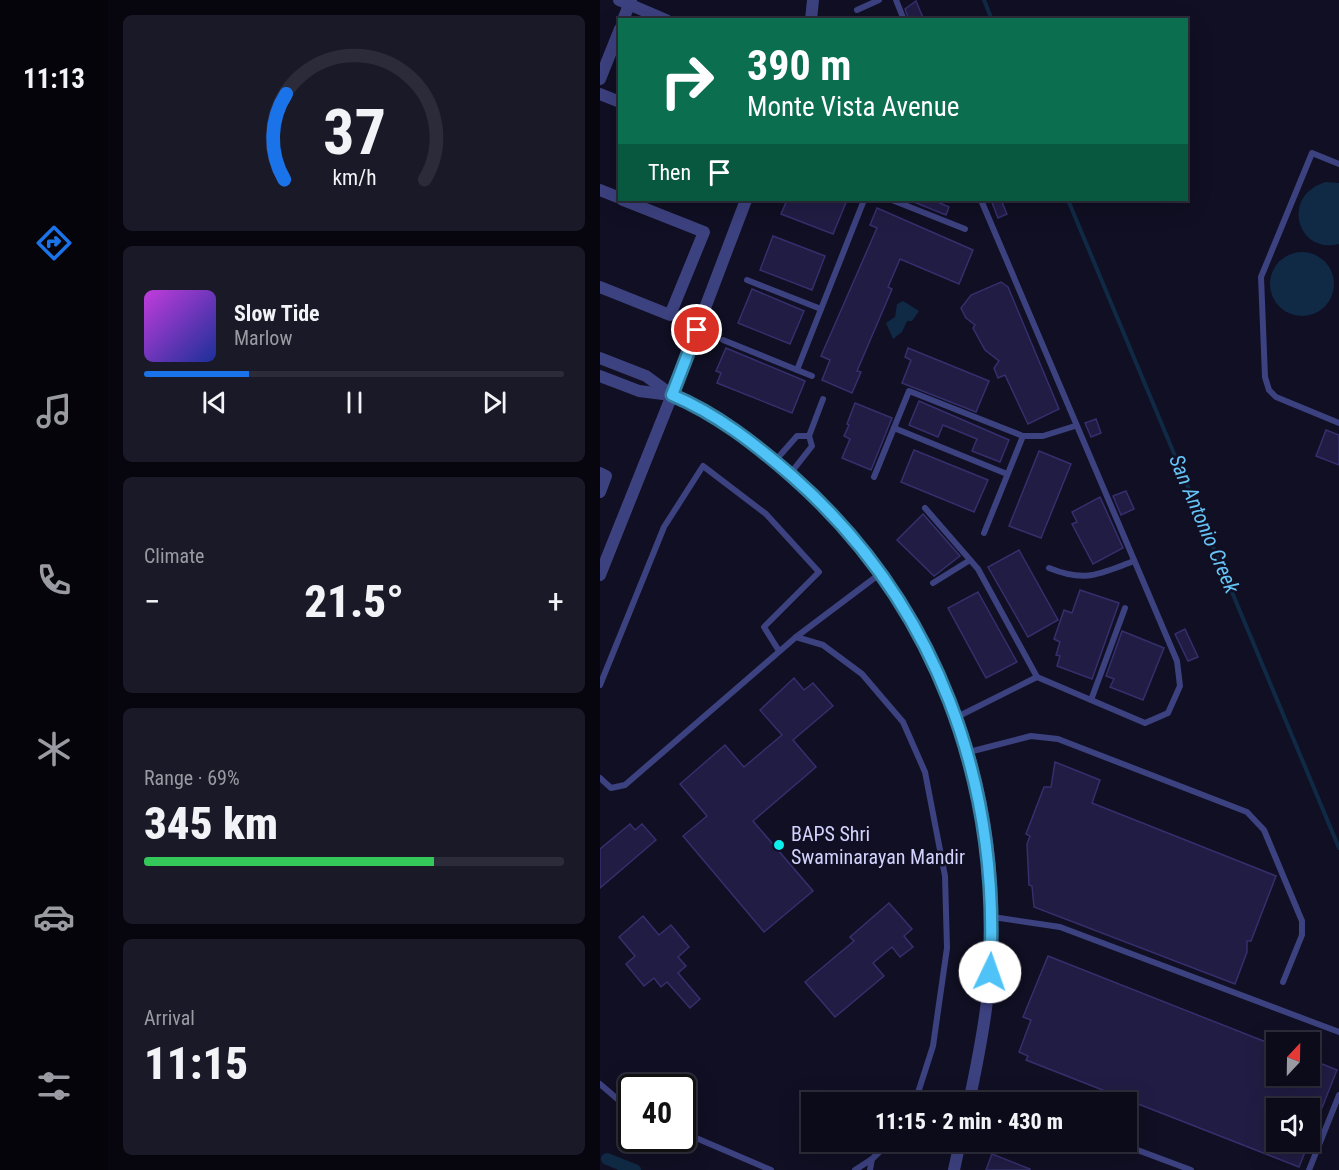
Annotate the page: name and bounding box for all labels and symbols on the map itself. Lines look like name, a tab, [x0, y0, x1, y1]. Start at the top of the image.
pin	[671, 304, 722, 355]
water label: San Antonio Creek	[1164, 451, 1244, 598]
place label: BAPS Shri Swaminarayan Mandir	[791, 822, 965, 869]
marker: BAPS Shri Swaminarayan Mandir	[772, 838, 786, 852]
position arrow	[958, 940, 1022, 1004]
north arrow	[1266, 1032, 1320, 1086]
speed limit sign: 40	[618, 1074, 696, 1152]

